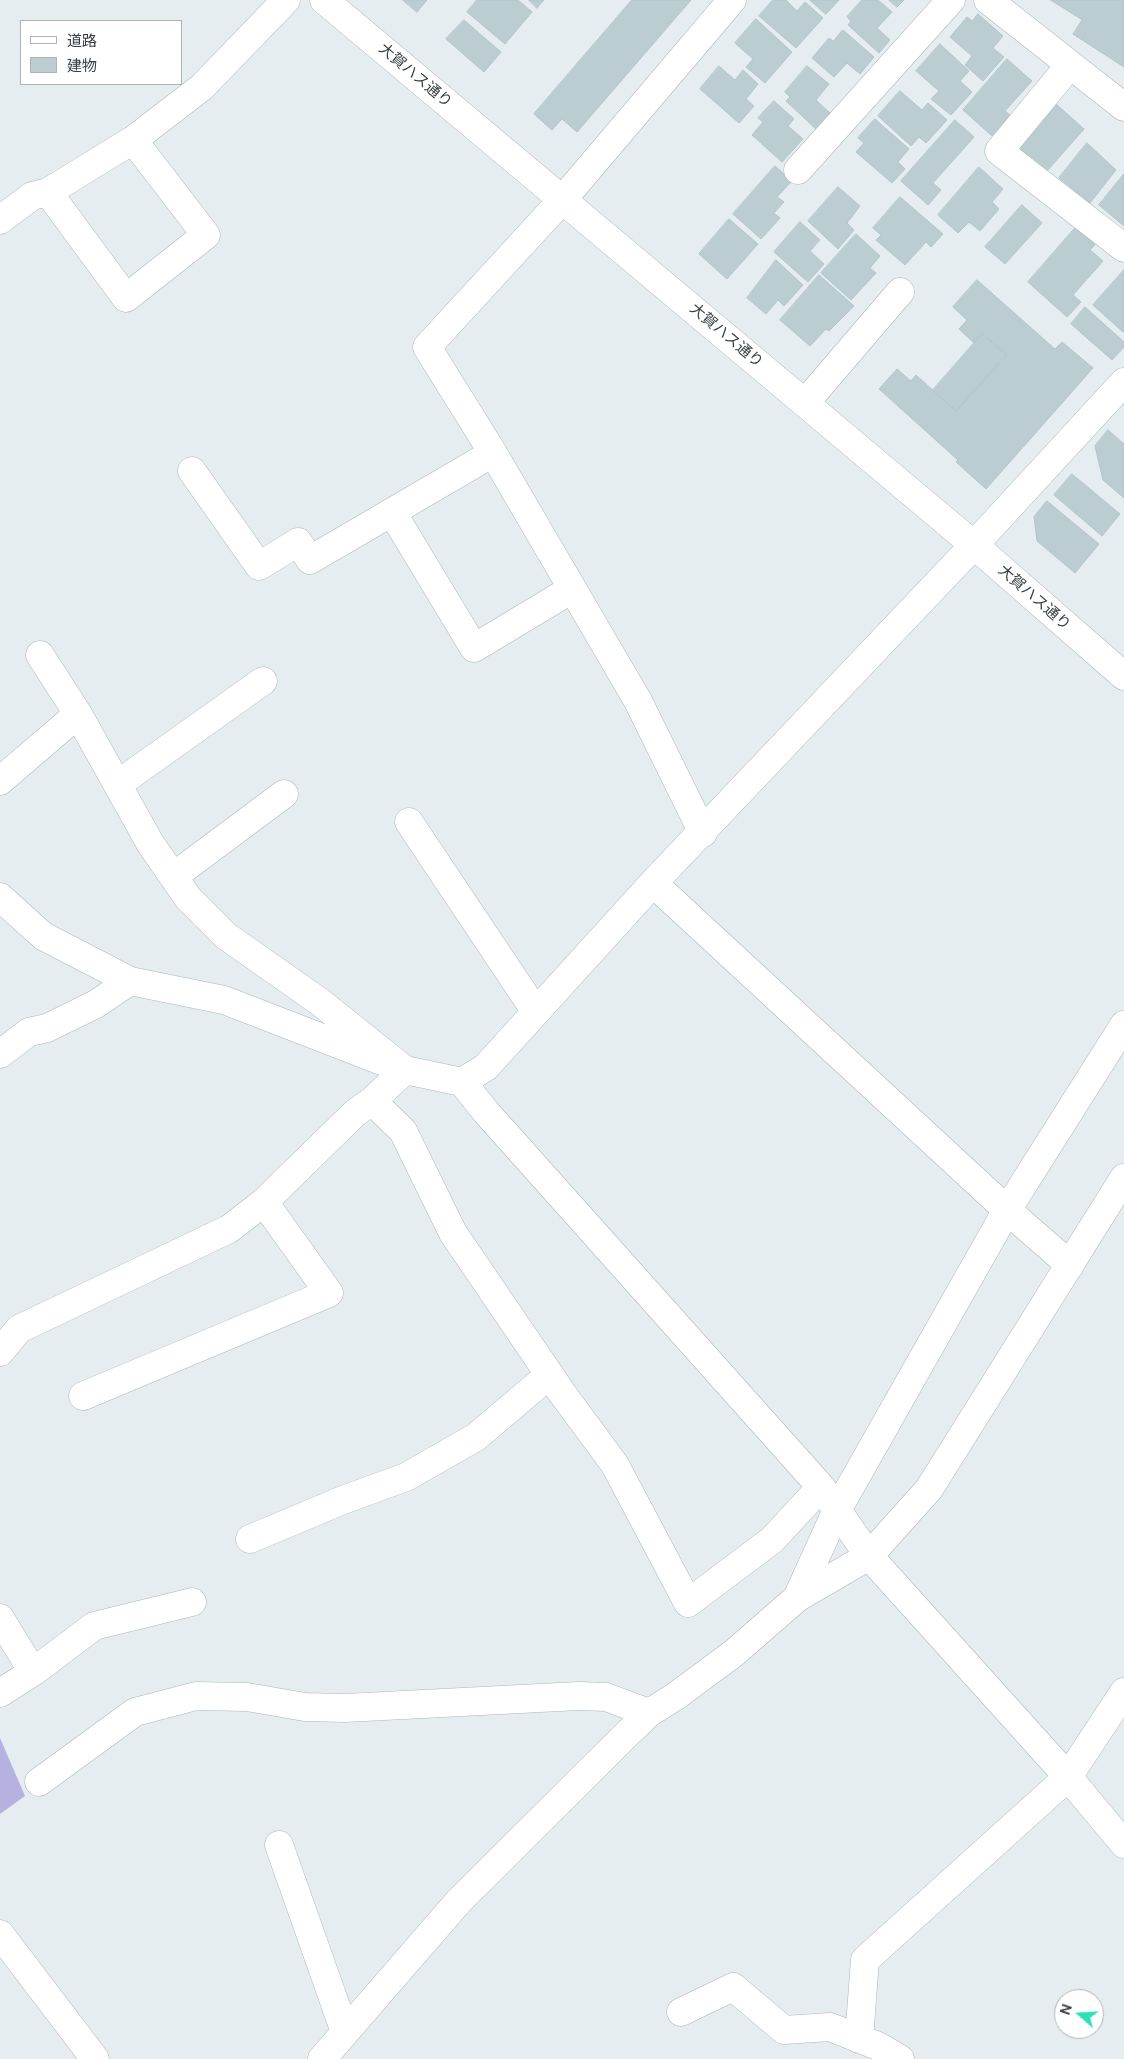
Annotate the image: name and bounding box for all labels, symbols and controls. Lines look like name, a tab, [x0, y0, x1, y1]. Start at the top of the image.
legend	[20, 20, 182, 85]
text: 道路	[67, 31, 97, 51]
street label: 大賀ハス通り	[375, 40, 455, 112]
text: 建物	[67, 56, 97, 76]
street label: 大賀ハス通り	[686, 300, 766, 372]
street label: 大賀ハス通り	[994, 562, 1074, 634]
north arrow	[1054, 1989, 1104, 2039]
text: N	[1056, 2002, 1076, 2017]

